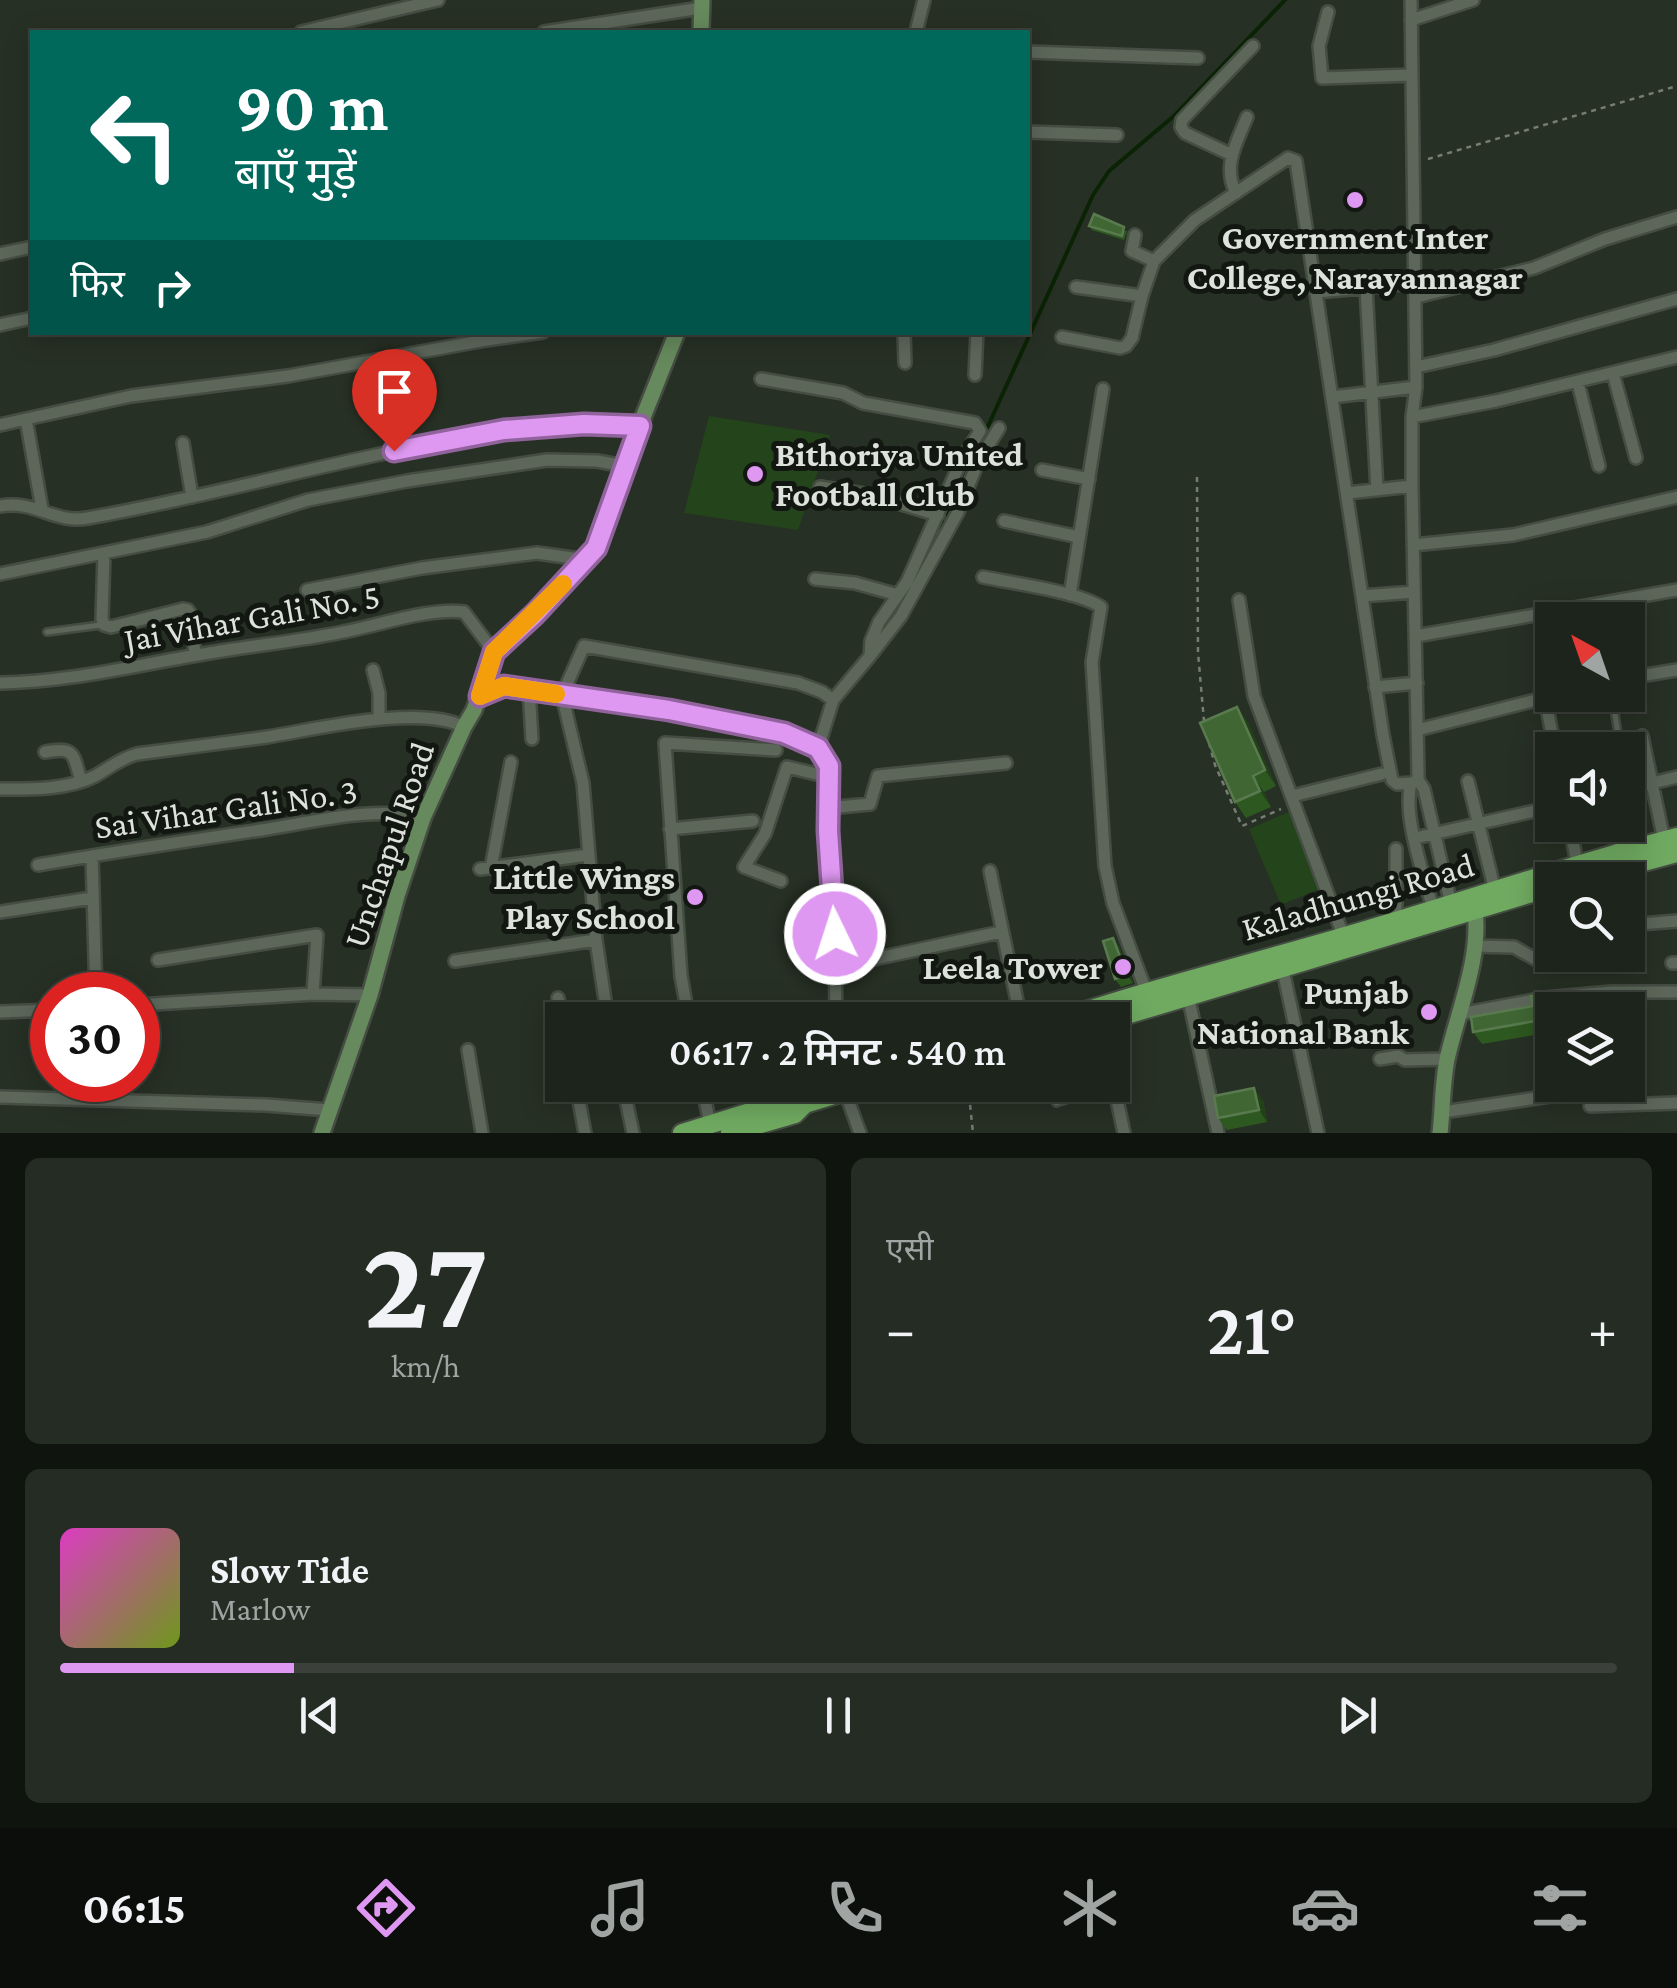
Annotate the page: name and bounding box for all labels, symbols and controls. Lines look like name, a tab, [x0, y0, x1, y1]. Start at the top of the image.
text: 90 m	[235, 67, 388, 145]
icon: left	[70, 70, 200, 200]
text: बाएँ मुड़ें	[235, 149, 357, 199]
marker: Government Inter College, Narayannagar	[1344, 189, 1366, 211]
place label: Government Inter College, Narayannagar	[1187, 218, 1523, 297]
icon: right	[145, 260, 200, 315]
text: फिर	[70, 263, 125, 305]
pin	[352, 349, 437, 452]
icon: arrive	[367, 364, 422, 419]
place label: Bithoriya United Football Club	[775, 435, 1023, 514]
marker: Bithoriya United Football Club	[744, 463, 766, 485]
street label: Jai Vihar Gali No. 5	[118, 576, 383, 660]
north arrow	[1535, 602, 1645, 712]
map controls	[1535, 602, 1645, 1102]
button: sound	[1535, 732, 1645, 842]
street label: Unchapul Road	[336, 737, 442, 953]
street label: Sai Vihar Gali No. 3	[92, 771, 360, 847]
street label: Kaladhungi Road	[1237, 845, 1479, 949]
place label: Little Wings Play School	[493, 858, 675, 937]
button: search	[1535, 862, 1645, 972]
position arrow	[783, 882, 887, 986]
marker: Little Wings Play School	[684, 886, 706, 908]
place label: Leela Tower	[923, 948, 1103, 987]
marker: Leela Tower	[1112, 956, 1134, 978]
speed limit sign: 30	[30, 972, 160, 1102]
place label: Punjab National Bank	[1197, 973, 1410, 1052]
button: layers	[1535, 992, 1645, 1102]
marker: Punjab National Bank	[1418, 1001, 1440, 1023]
text: 06:17 · 2 मिनट · 540 m	[669, 1031, 1006, 1073]
text: 27	[362, 1210, 489, 1355]
text: एसी	[886, 1231, 934, 1267]
text: 21°	[1206, 1287, 1297, 1370]
text: −	[886, 1299, 915, 1360]
text: +	[1588, 1299, 1617, 1360]
text: km/h	[391, 1348, 460, 1384]
text: Slow Tide	[210, 1549, 369, 1591]
text: Marlow	[210, 1591, 310, 1627]
icon: previous	[292, 1688, 347, 1743]
icon: pause	[811, 1688, 866, 1743]
icon: next	[1330, 1688, 1385, 1743]
icon: directions	[351, 1873, 421, 1943]
icon: music	[585, 1873, 655, 1943]
icon: phone	[820, 1873, 890, 1943]
icon: climate	[1055, 1873, 1125, 1943]
icon: car	[1290, 1873, 1360, 1943]
icon: filters	[1525, 1873, 1595, 1943]
text: 06:15	[82, 1883, 186, 1933]

